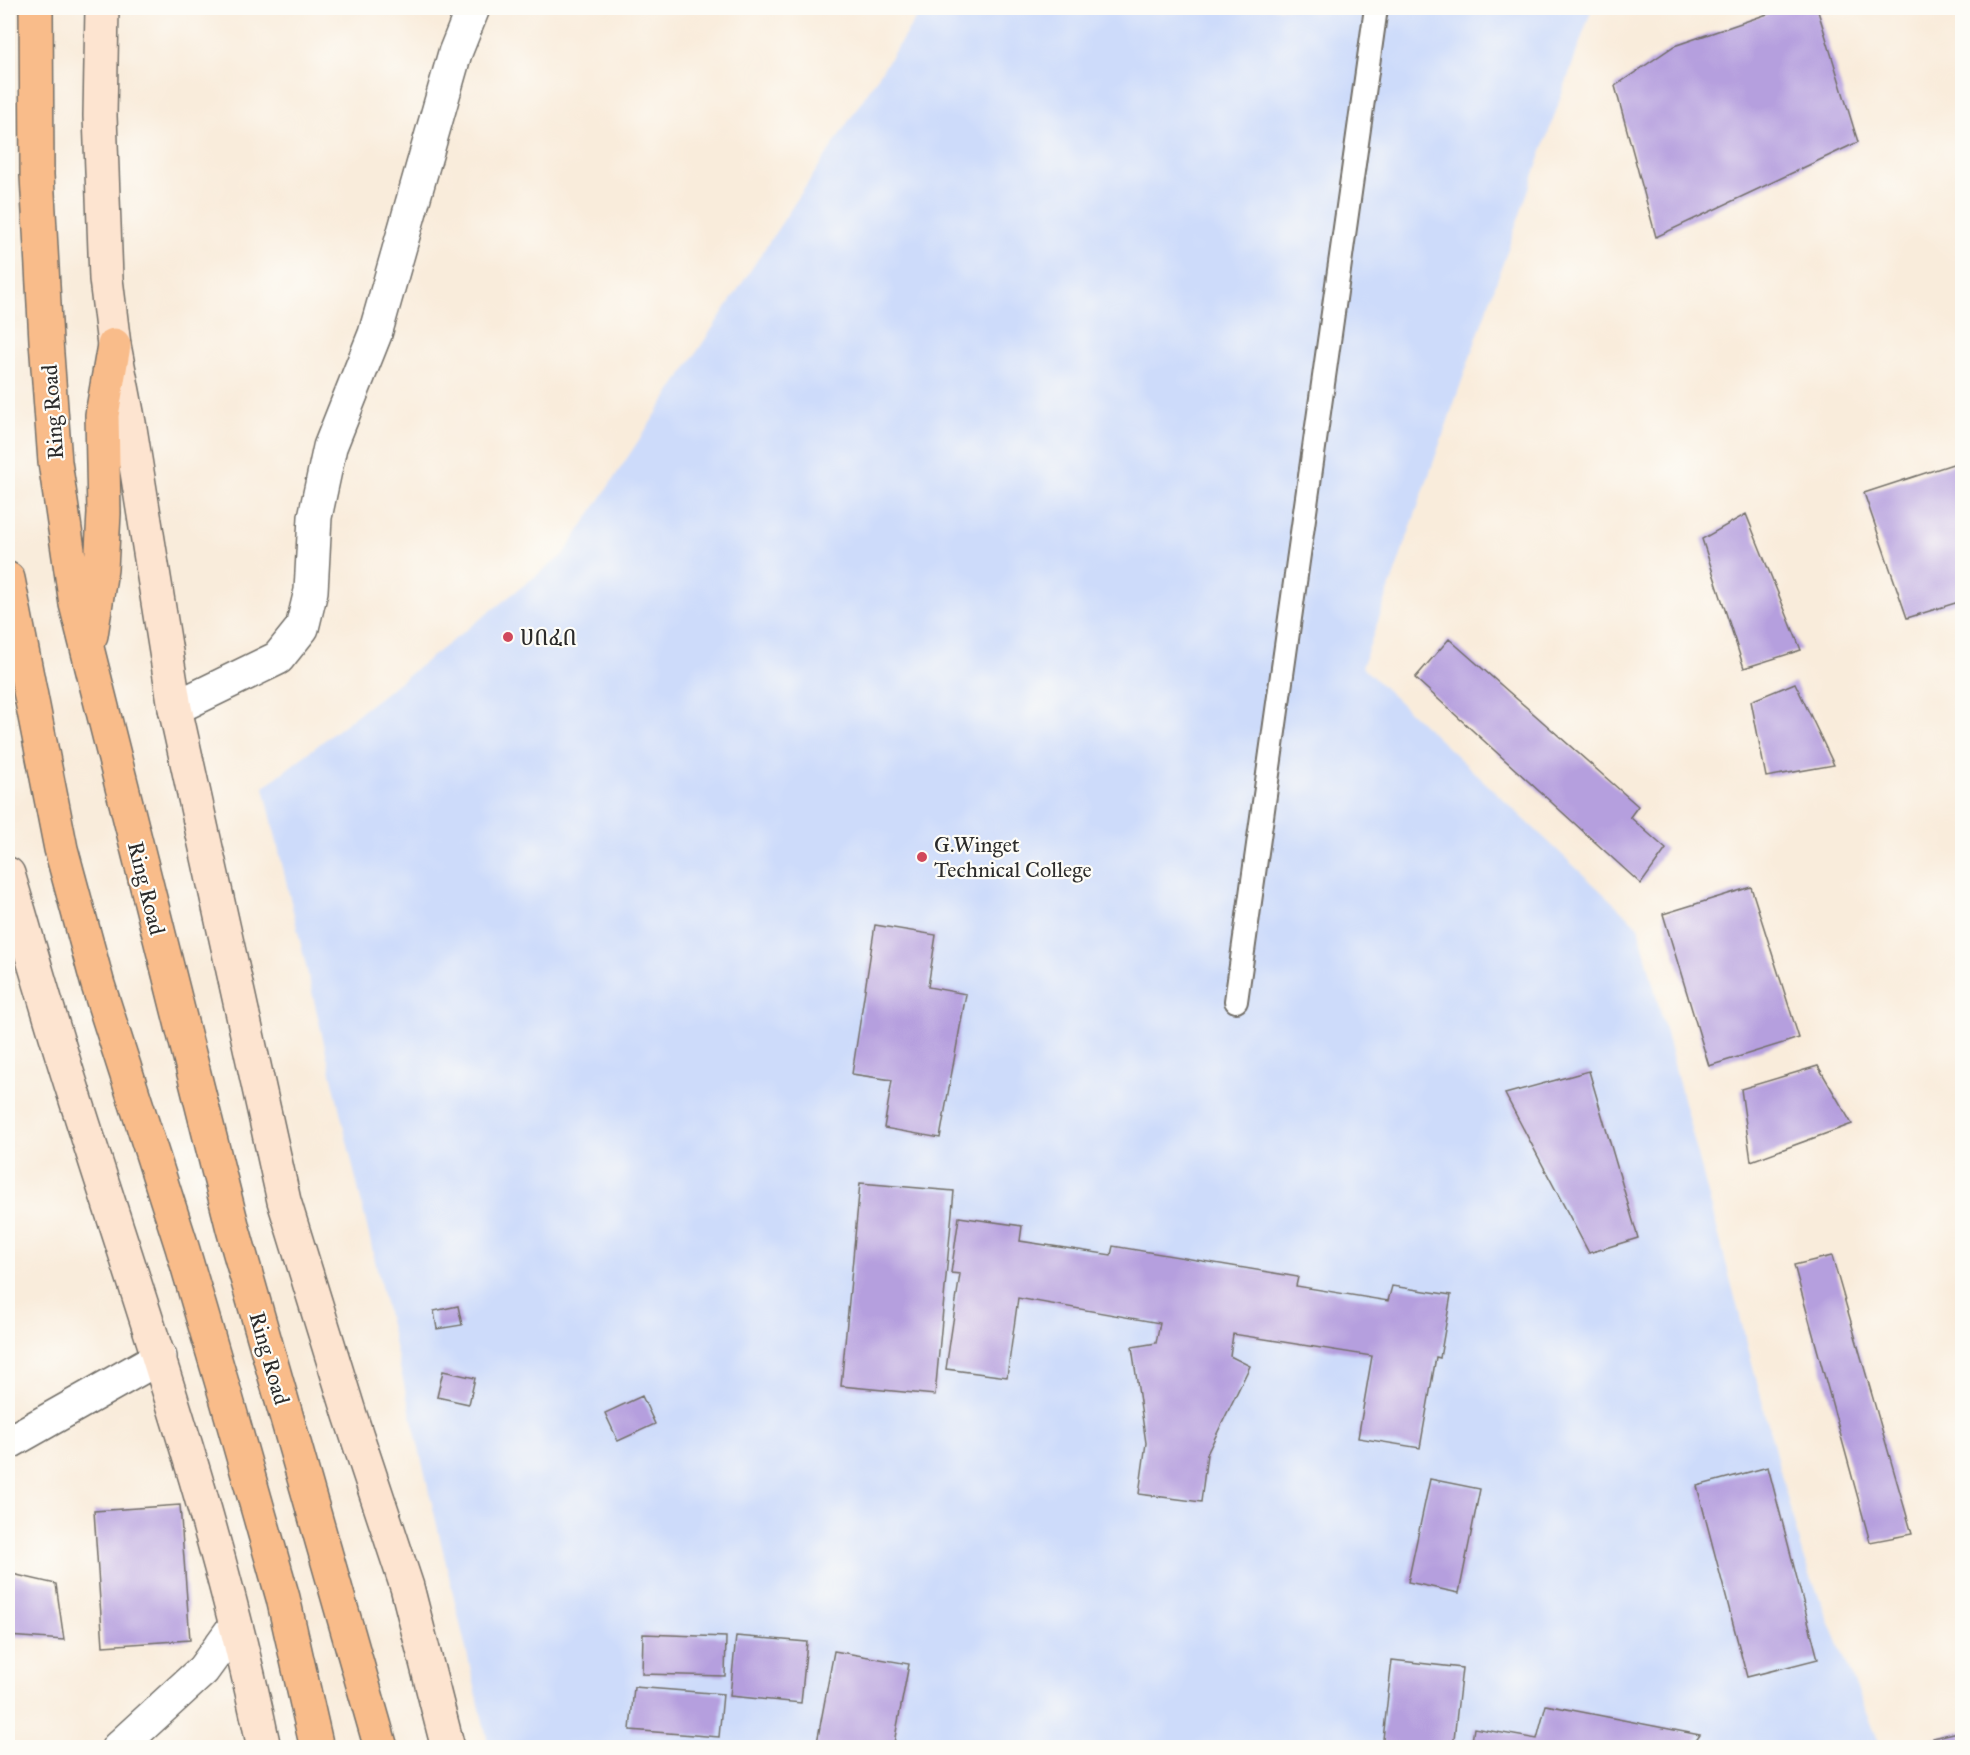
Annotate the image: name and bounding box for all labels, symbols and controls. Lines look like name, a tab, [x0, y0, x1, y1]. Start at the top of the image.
street label: Ring Road	[36, 363, 69, 460]
place label: ሀበፈበ	[520, 624, 577, 651]
marker: ሀበፈበ	[501, 630, 515, 644]
place label: G.Winget Technical College	[934, 831, 1092, 883]
street label: Ring Road	[122, 839, 171, 938]
marker: G.Winget Technical College	[915, 850, 929, 864]
street label: Ring Road	[243, 1309, 296, 1408]

